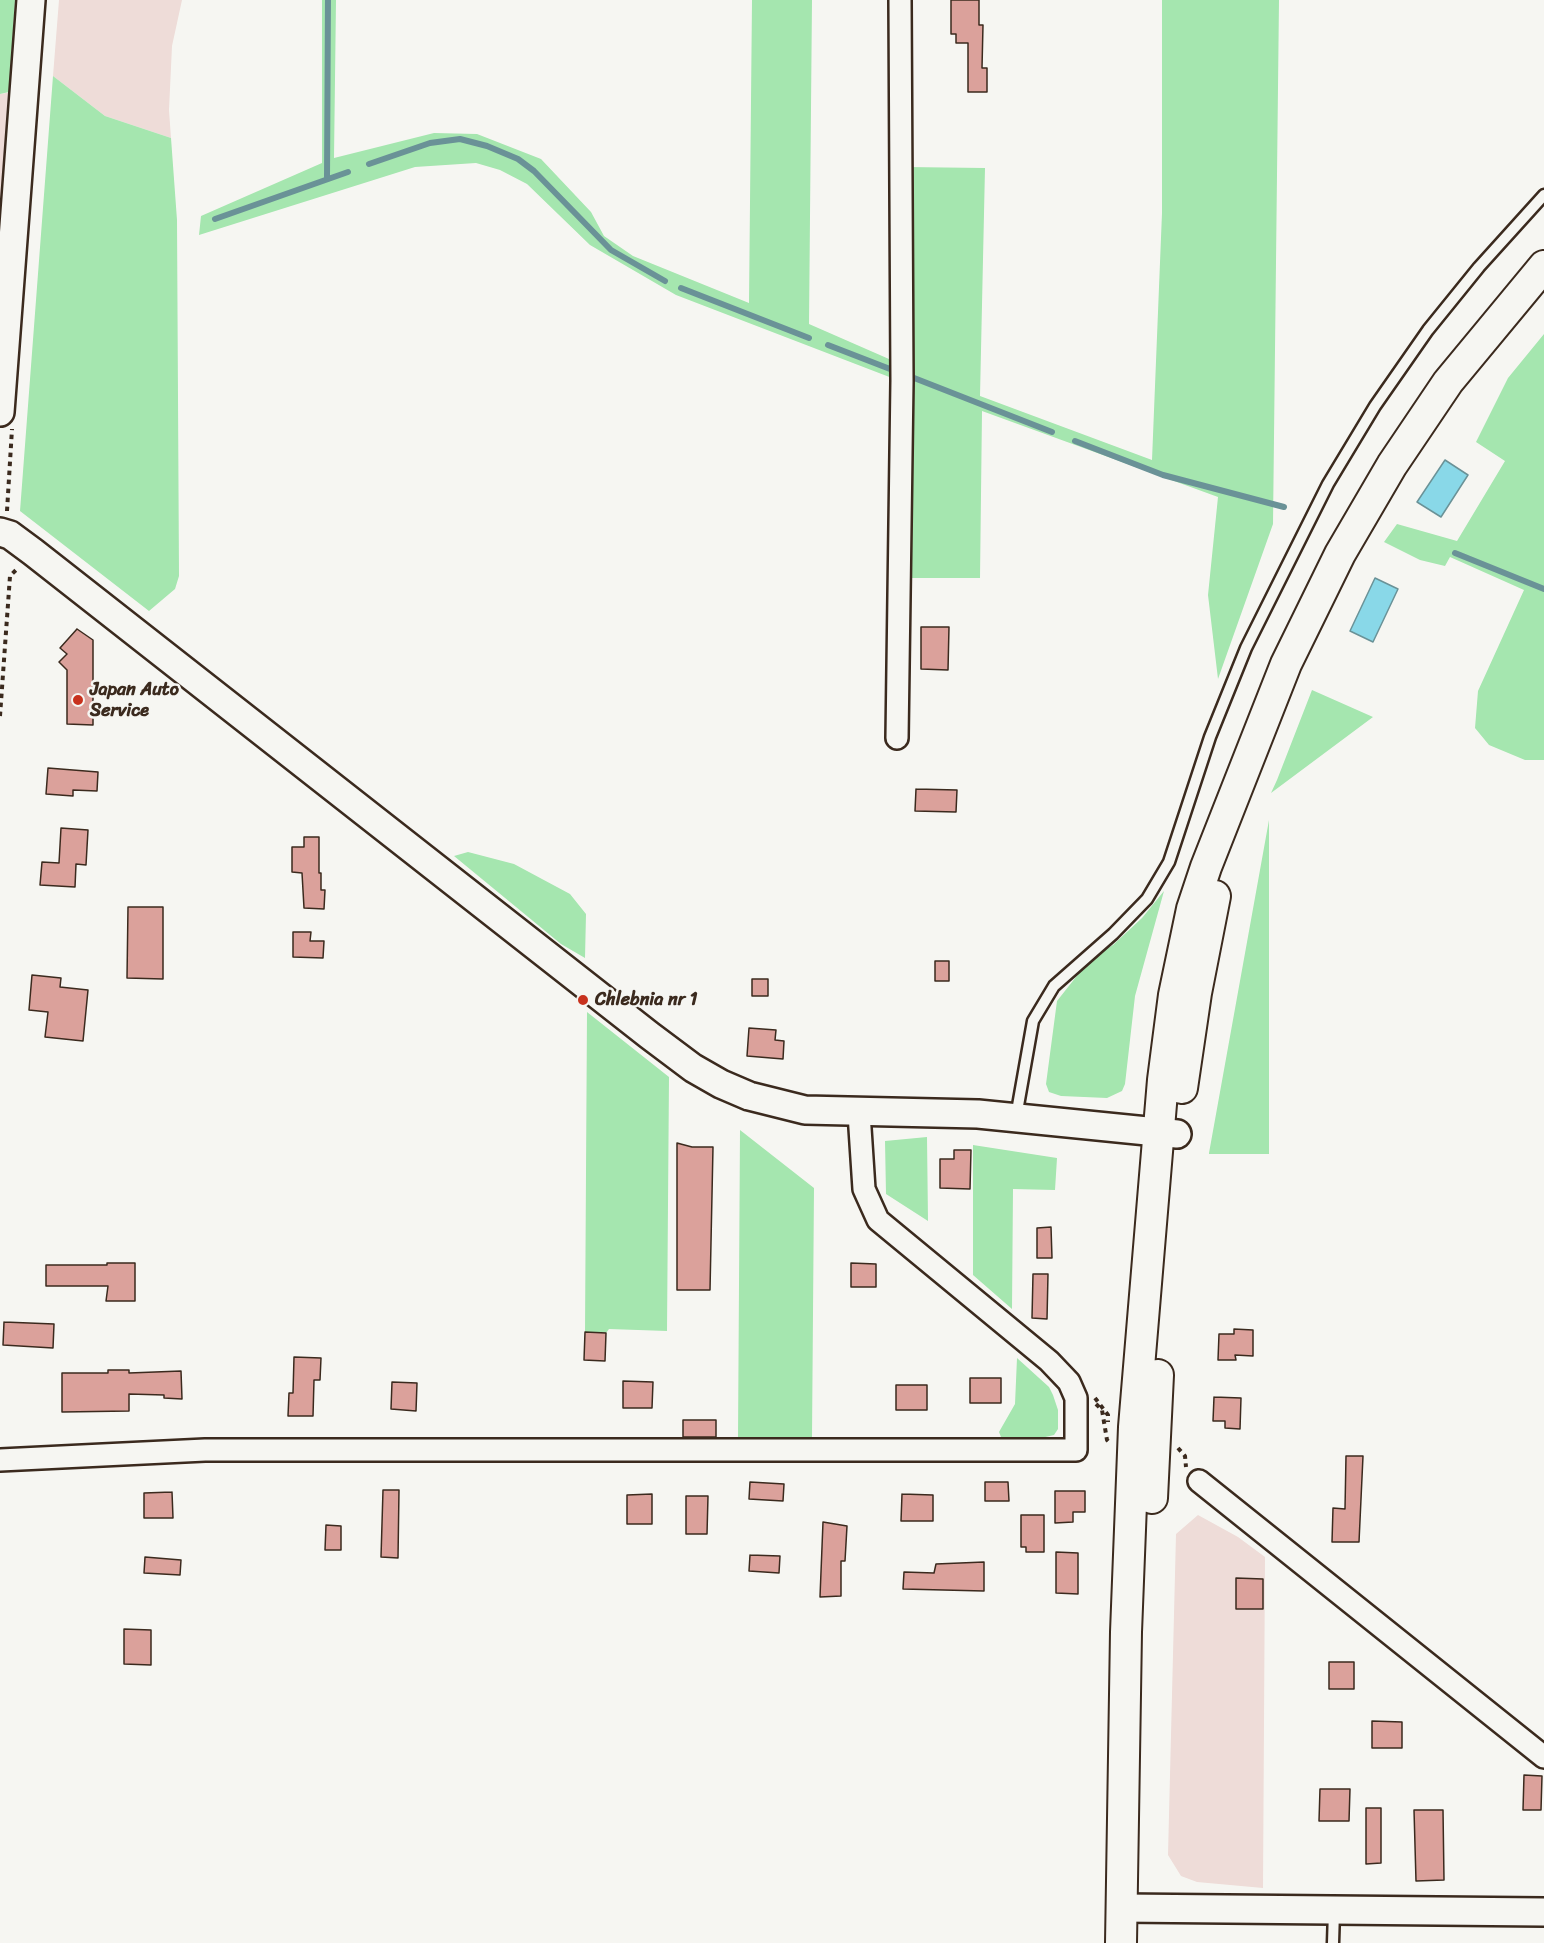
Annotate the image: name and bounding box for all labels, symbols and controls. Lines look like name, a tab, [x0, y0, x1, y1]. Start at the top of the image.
place label: Japan Auto Service	[90, 679, 179, 722]
marker: Japan Auto Service	[71, 693, 85, 707]
place label: Chlebnia nr 1	[595, 989, 698, 1011]
marker: Chlebnia nr 1	[576, 993, 590, 1007]

